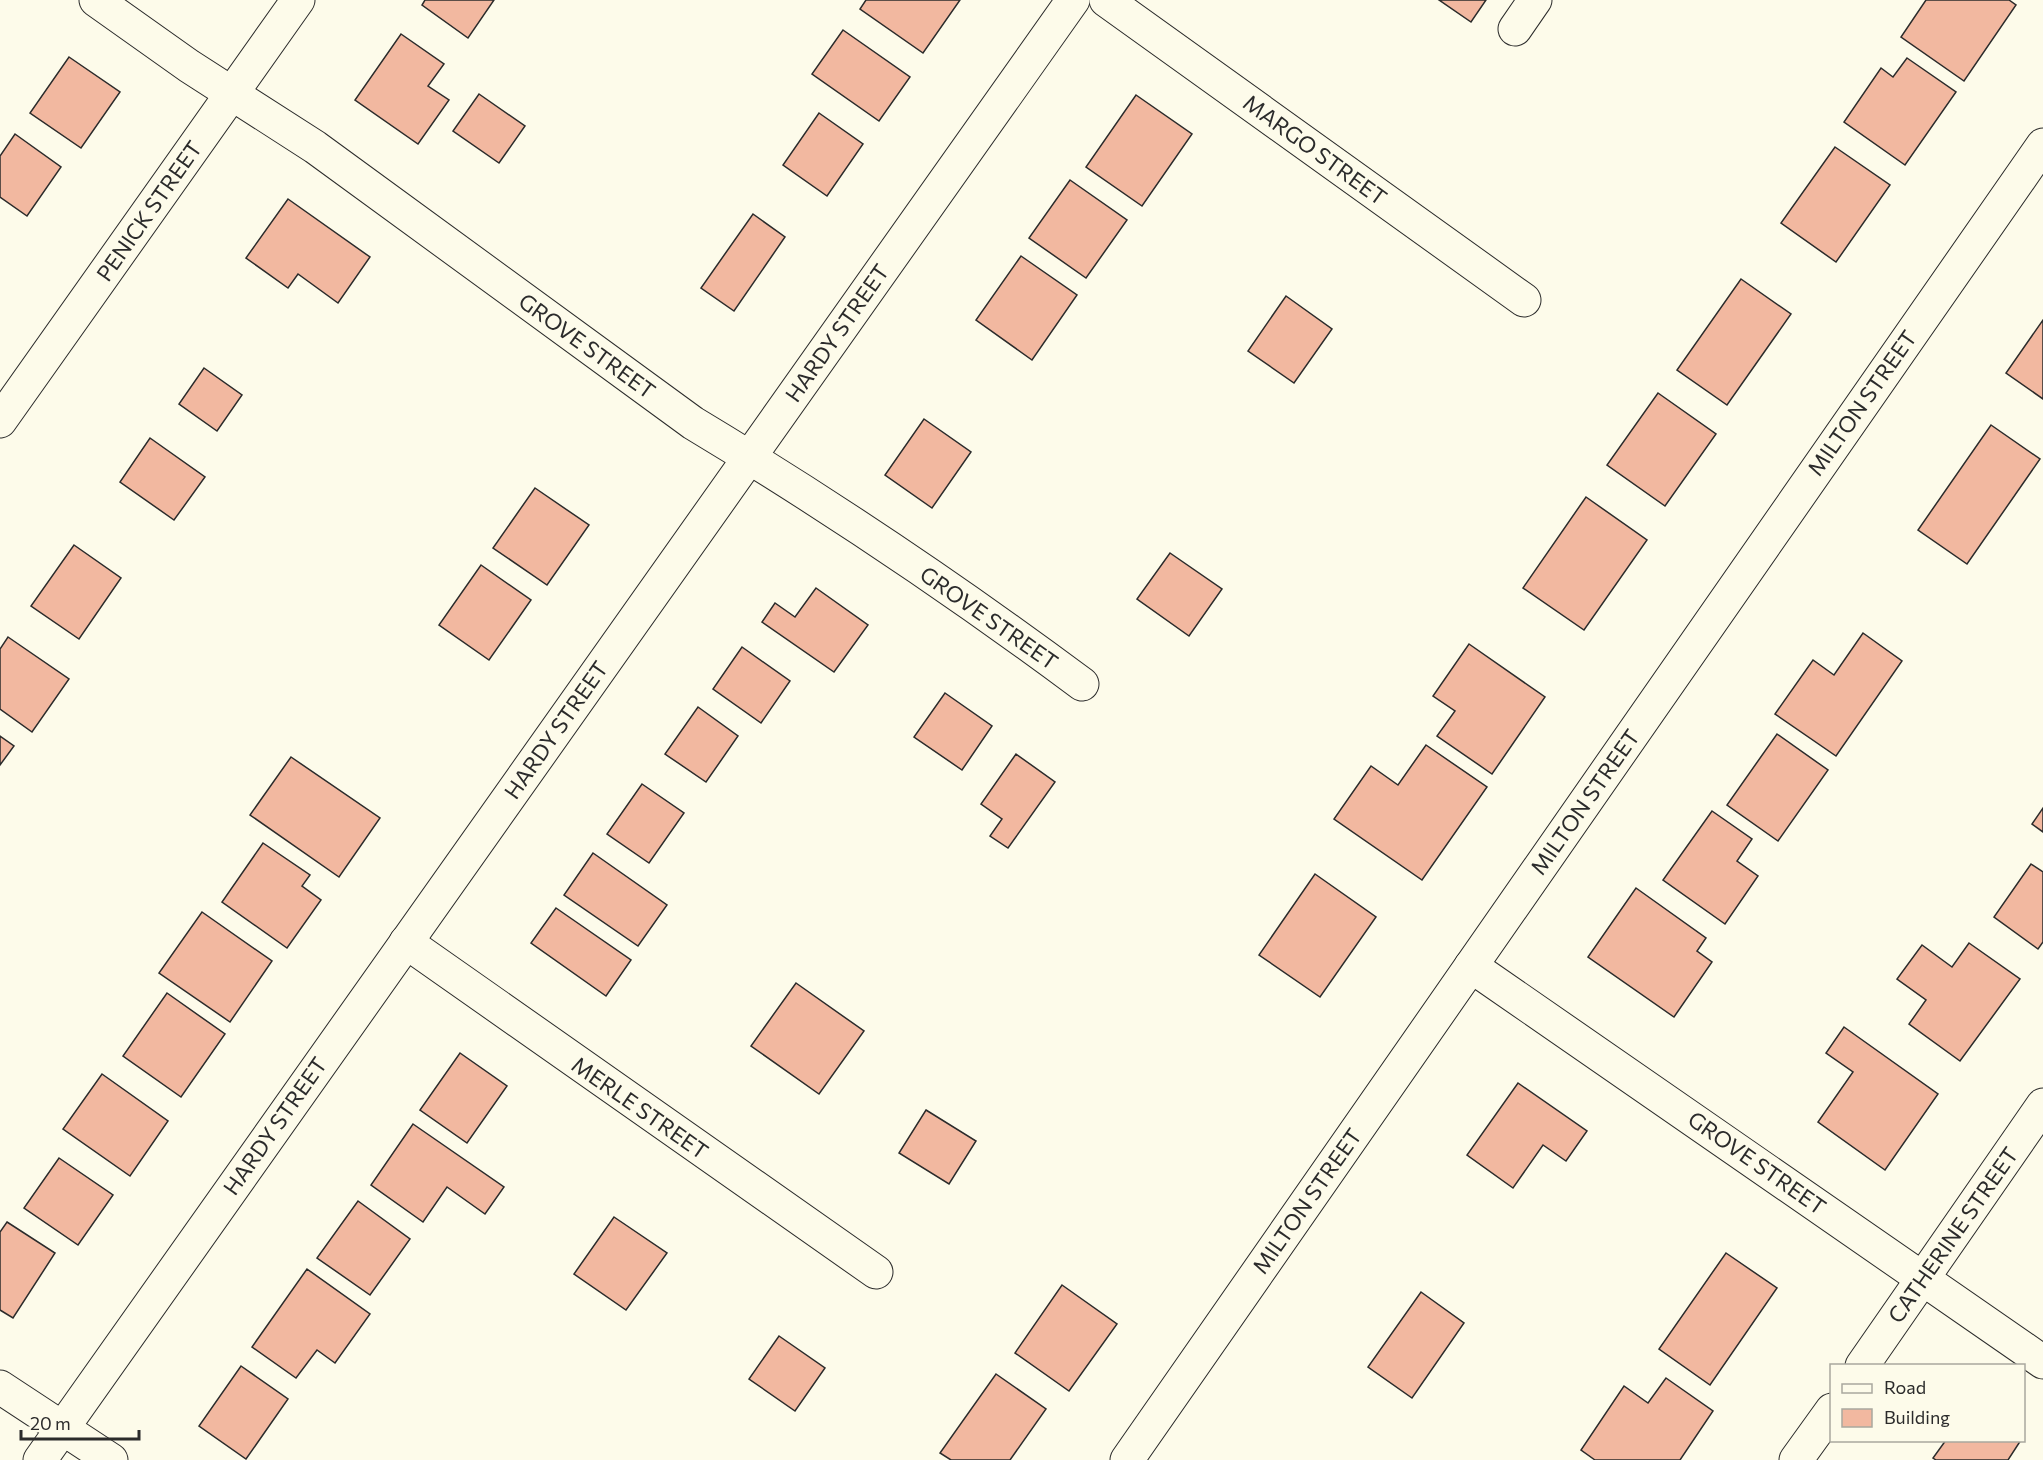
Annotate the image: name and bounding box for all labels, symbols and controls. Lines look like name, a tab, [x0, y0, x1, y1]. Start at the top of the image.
street label: MARGO STREET	[1238, 89, 1392, 211]
street label: PENICK STREET	[90, 135, 207, 286]
street label: HARDY STREET	[779, 259, 894, 407]
street label: GROVE STREET	[514, 287, 661, 404]
street label: MILTON STREET	[1801, 325, 1922, 481]
street label: GROVE STREET	[915, 560, 1063, 675]
street label: HARDY STREET	[498, 656, 613, 804]
street label: MILTON STREET	[1524, 724, 1645, 880]
street label: MERLE STREET	[567, 1051, 714, 1165]
street label: HARDY STREET	[217, 1052, 332, 1200]
street label: GROVE STREET	[1683, 1105, 1831, 1220]
street label: MILTON STREET	[1246, 1123, 1367, 1279]
street label: CATHERINE STREET	[1882, 1142, 2023, 1328]
legend	[1830, 1364, 2025, 1442]
text: Road	[1884, 1376, 1926, 1398]
scale bar	[21, 1403, 140, 1441]
text: Building	[1884, 1406, 1950, 1428]
text: 20 m	[30, 1412, 71, 1434]

